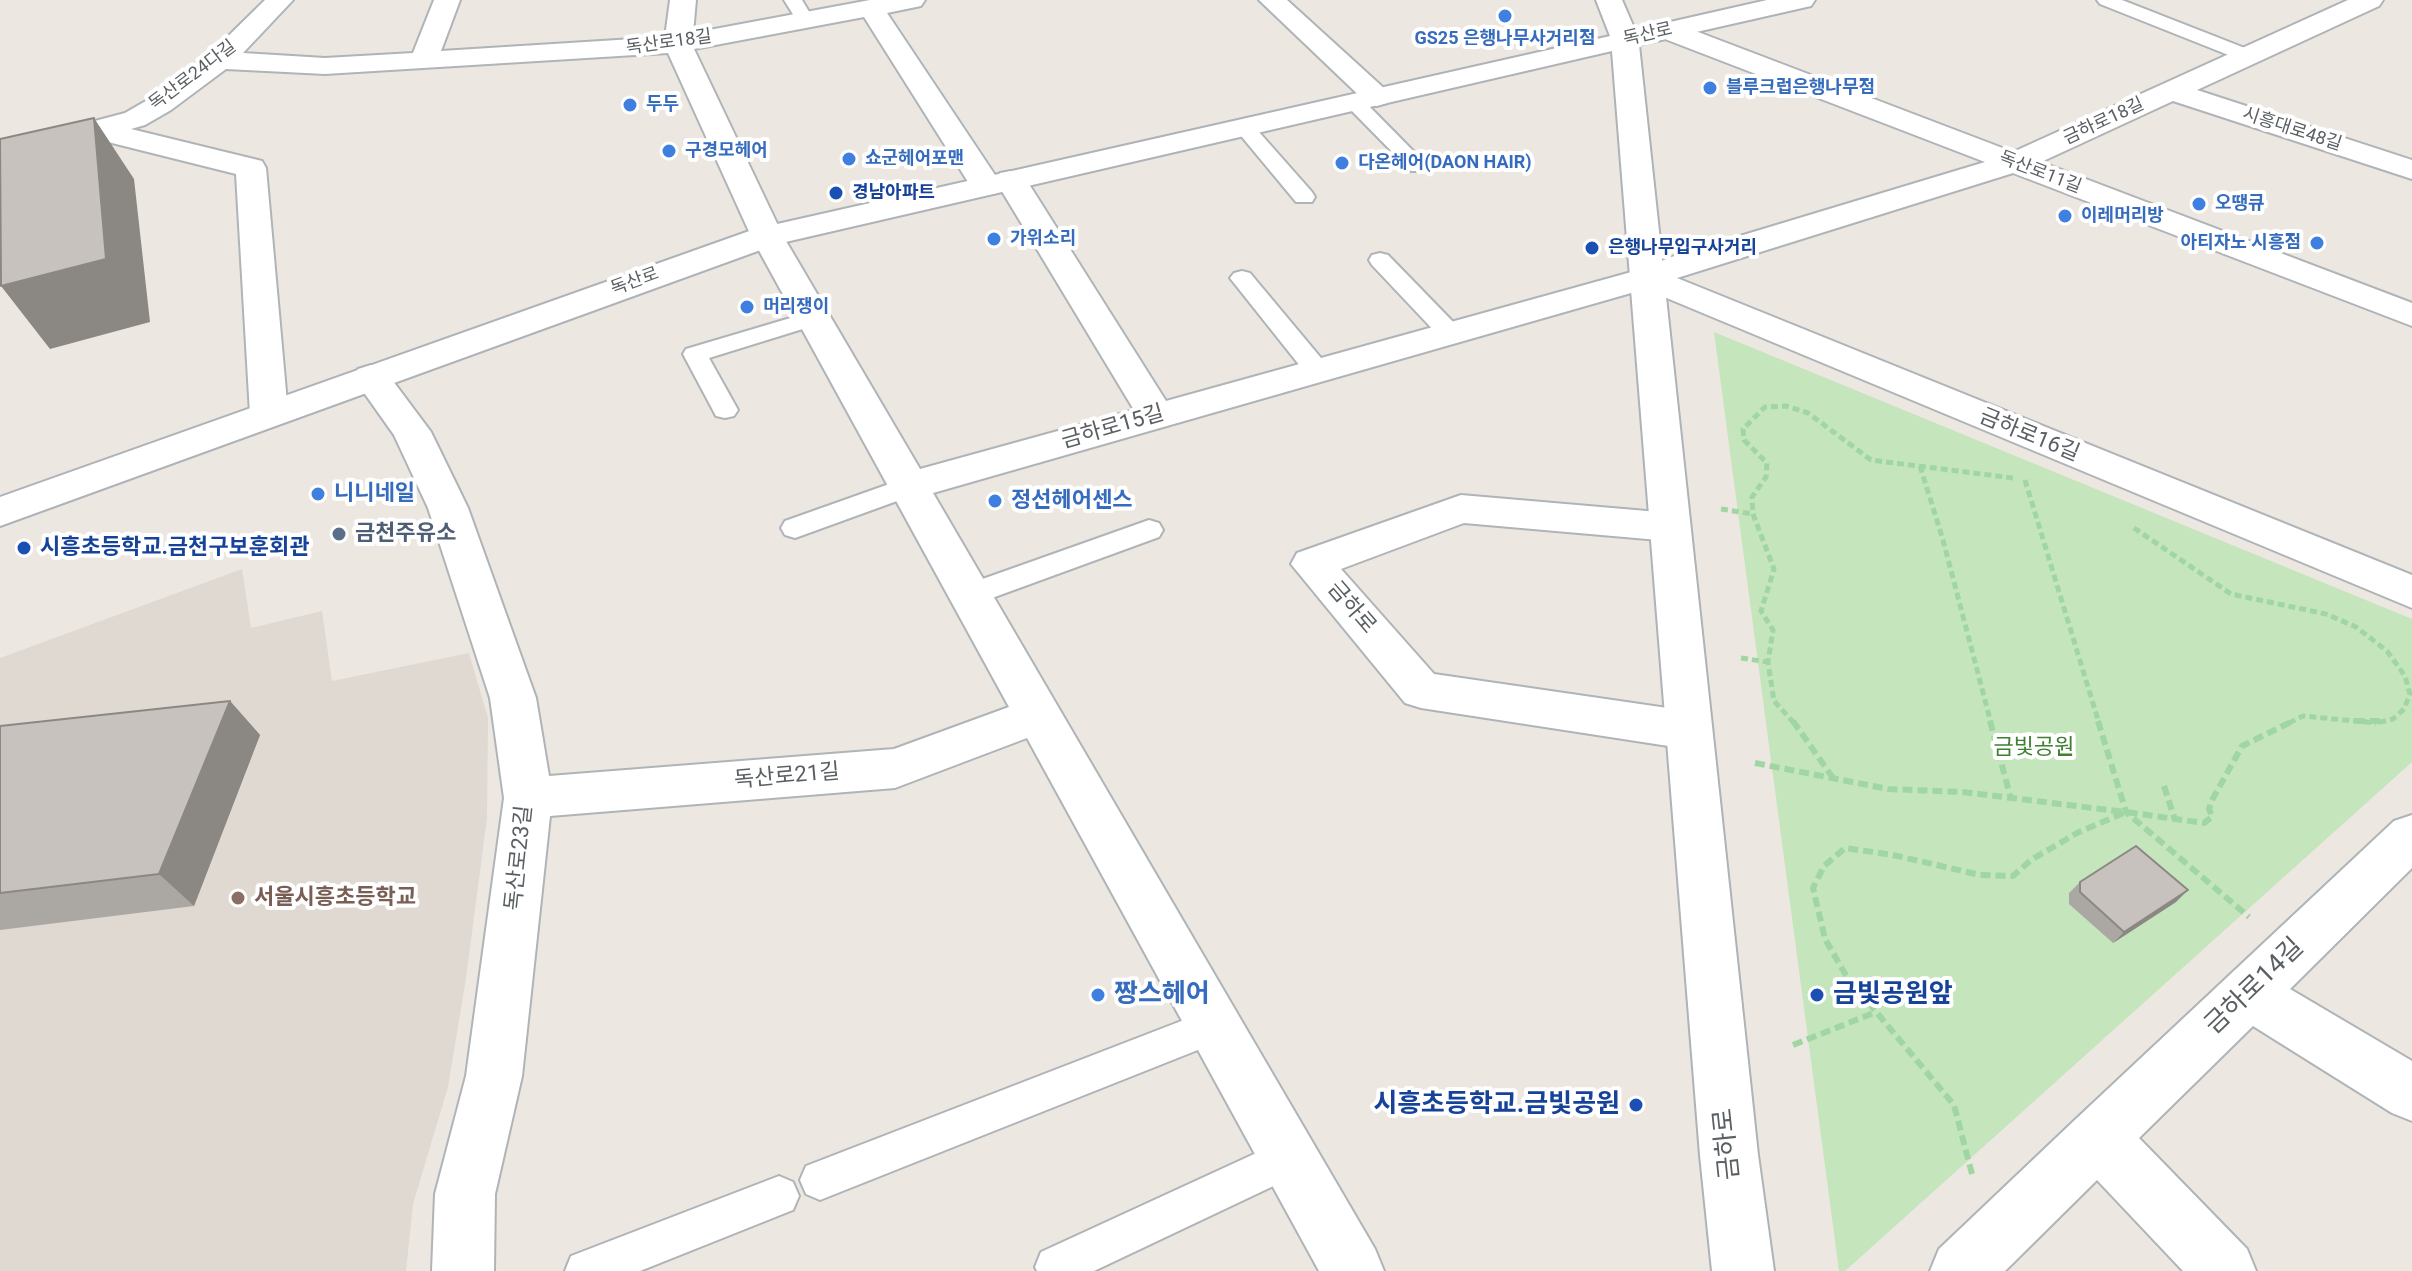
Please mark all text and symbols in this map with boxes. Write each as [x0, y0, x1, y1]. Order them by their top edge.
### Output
marker: GS25 은행나무사거리점 [1496, 7, 1514, 25]
street label: 독산로 [1621, 19, 1675, 51]
street label: 독산로18길 [625, 26, 713, 60]
place label: GS25 은행나무사거리점 [1415, 28, 1595, 50]
street label: 독산로24다길 [145, 36, 241, 116]
place label: 블루크럽은행나무점 [1726, 77, 1875, 99]
marker: 블루크럽은행나무점 [1701, 79, 1719, 97]
place label: 두두 [646, 94, 679, 116]
street label: 금하로18길 [2060, 94, 2148, 150]
marker: 두두 [621, 96, 639, 114]
street label: 시흥대로48길 [2240, 104, 2344, 156]
place label: 구경모헤어 [685, 140, 768, 162]
marker: 구경모헤어 [660, 142, 678, 160]
street label: 독산로11길 [1996, 147, 2084, 199]
place label: 쇼군헤어포맨 [865, 148, 964, 170]
marker: 쇼군헤어포맨 [840, 150, 858, 168]
place label: 다온헤어(DAON HAIR) [1358, 152, 1532, 174]
marker: 다온헤어(DAON HAIR) [1333, 154, 1351, 172]
place label: 경남아파트 [852, 182, 935, 204]
marker: 경남아파트 [827, 184, 845, 202]
place label: 오땡큐 [2215, 193, 2265, 215]
marker: 오땡큐 [2190, 195, 2208, 213]
place label: 이레머리방 [2081, 205, 2164, 227]
marker: 이레머리방 [2056, 207, 2074, 225]
place label: 가위소리 [1010, 228, 1076, 250]
marker: 가위소리 [985, 230, 1003, 248]
place label: 아티자노 시흥점 [2181, 232, 2301, 254]
marker: 아티자노 시흥점 [2308, 234, 2326, 252]
place label: 은행나무입구사거리 [1608, 237, 1757, 259]
marker: 은행나무입구사거리 [1583, 239, 1601, 257]
street label: 독산로 [608, 263, 662, 301]
place label: 머리쟁이 [763, 296, 829, 318]
marker: 머리쟁이 [738, 298, 756, 316]
street label: 금하로15길 [1059, 401, 1167, 455]
street label: 금하로16길 [1975, 404, 2083, 468]
place label: 니니네일 [334, 481, 415, 507]
marker: 니니네일 [309, 485, 327, 503]
place label: 정선헤어센스 [1011, 488, 1132, 514]
marker: 정선헤어센스 [986, 492, 1004, 510]
place label: 금천주유소 [355, 521, 456, 547]
marker: 금천주유소 [330, 525, 348, 543]
place label: 시흥초등학교.금천구보훈회관 [40, 535, 310, 561]
marker: 시흥초등학교.금천구보훈회관 [15, 539, 33, 557]
street label: 금하로 [1321, 576, 1381, 640]
park label: 금빛공원 [1994, 735, 2074, 761]
street label: 독산로21길 [733, 759, 841, 795]
street label: 독산로23길 [501, 804, 539, 912]
place label: 서울시흥초등학교 [254, 885, 416, 911]
marker: 서울시흥초등학교 [229, 889, 247, 907]
street label: 금하로14길 [2199, 932, 2311, 1042]
place label: 짱스헤어 [1114, 979, 1210, 1011]
place label: 금빛공원앞 [1833, 979, 1953, 1011]
marker: 짱스헤어 [1089, 986, 1107, 1004]
marker: 금빛공원앞 [1808, 986, 1826, 1004]
place label: 시흥초등학교.금빛공원 [1373, 1089, 1620, 1121]
marker: 시흥초등학교.금빛공원 [1627, 1096, 1645, 1114]
street label: 금하로 [1709, 1107, 1747, 1181]

